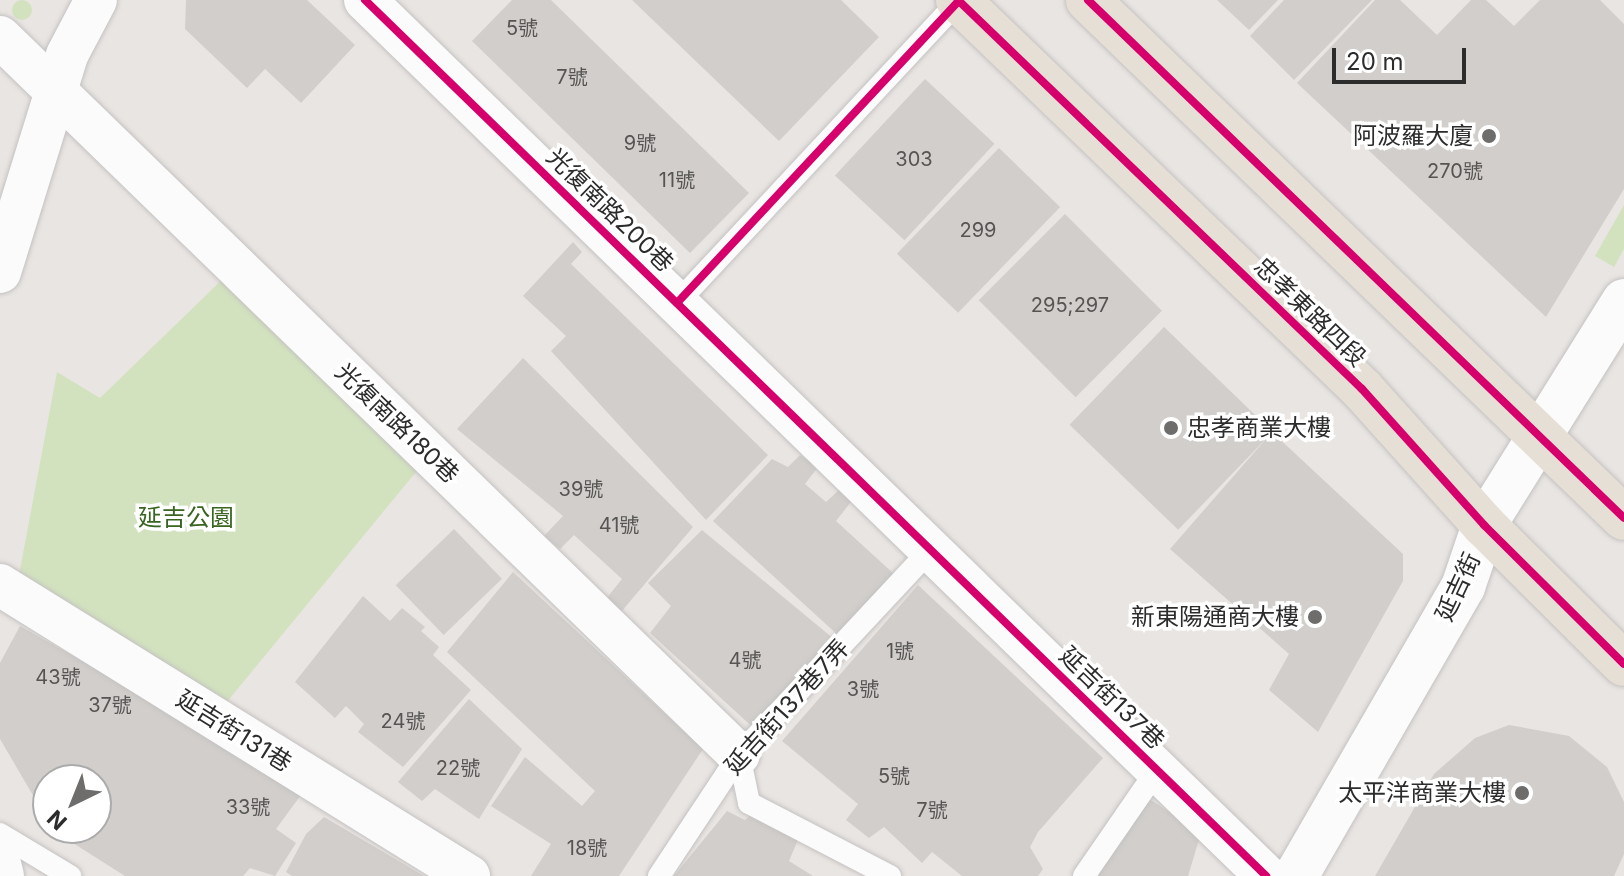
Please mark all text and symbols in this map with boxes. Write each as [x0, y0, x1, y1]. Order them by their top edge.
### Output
house number: 5號 [506, 16, 538, 40]
scale bar [1336, 32, 1470, 82]
text: 20 m [1346, 47, 1404, 76]
house number: 7號 [556, 65, 588, 89]
place label: 阿波羅大廈 [1353, 122, 1473, 150]
marker: 阿波羅大廈 [1480, 127, 1498, 145]
house number: 9號 [624, 131, 656, 155]
street label: 光復南路200巷 [541, 142, 679, 278]
house number: 303 [895, 147, 933, 171]
house number: 270號 [1427, 159, 1483, 183]
house number: 11號 [659, 168, 695, 192]
house number: 299 [959, 218, 997, 242]
street label: 忠孝東路四段 [1248, 252, 1372, 372]
house number: 295;297 [1031, 293, 1109, 317]
street label: 光復南路180巷 [330, 357, 464, 489]
place label: 忠孝商業大樓 [1187, 414, 1331, 442]
marker: 忠孝商業大樓 [1162, 419, 1180, 437]
house number: 39號 [559, 477, 603, 501]
park label: 延吉公園 [138, 504, 234, 532]
house number: 41號 [599, 513, 639, 537]
street label: 延吉街 [1430, 548, 1486, 626]
place label: 新東陽通商大樓 [1131, 603, 1299, 631]
marker: 新東陽通商大樓 [1306, 608, 1324, 626]
street label: 延吉街137巷7弄 [719, 634, 855, 780]
house number: 1號 [886, 639, 914, 663]
street label: 延吉街137巷 [1054, 641, 1170, 755]
house number: 4號 [729, 648, 761, 672]
house number: 43號 [35, 665, 81, 689]
house number: 3號 [847, 677, 879, 701]
street label: 延吉街131巷 [171, 684, 297, 778]
house number: 37號 [88, 693, 132, 717]
house number: 24號 [381, 709, 425, 733]
house number: 22號 [436, 756, 480, 780]
north arrow [32, 764, 112, 844]
house number: 5號 [878, 764, 910, 788]
place label: 太平洋商業大樓 [1338, 779, 1506, 807]
marker: 太平洋商業大樓 [1513, 784, 1531, 802]
house number: 33號 [226, 795, 270, 819]
house number: 7號 [916, 798, 948, 822]
text: N [42, 805, 72, 835]
house number: 18號 [567, 836, 607, 860]

